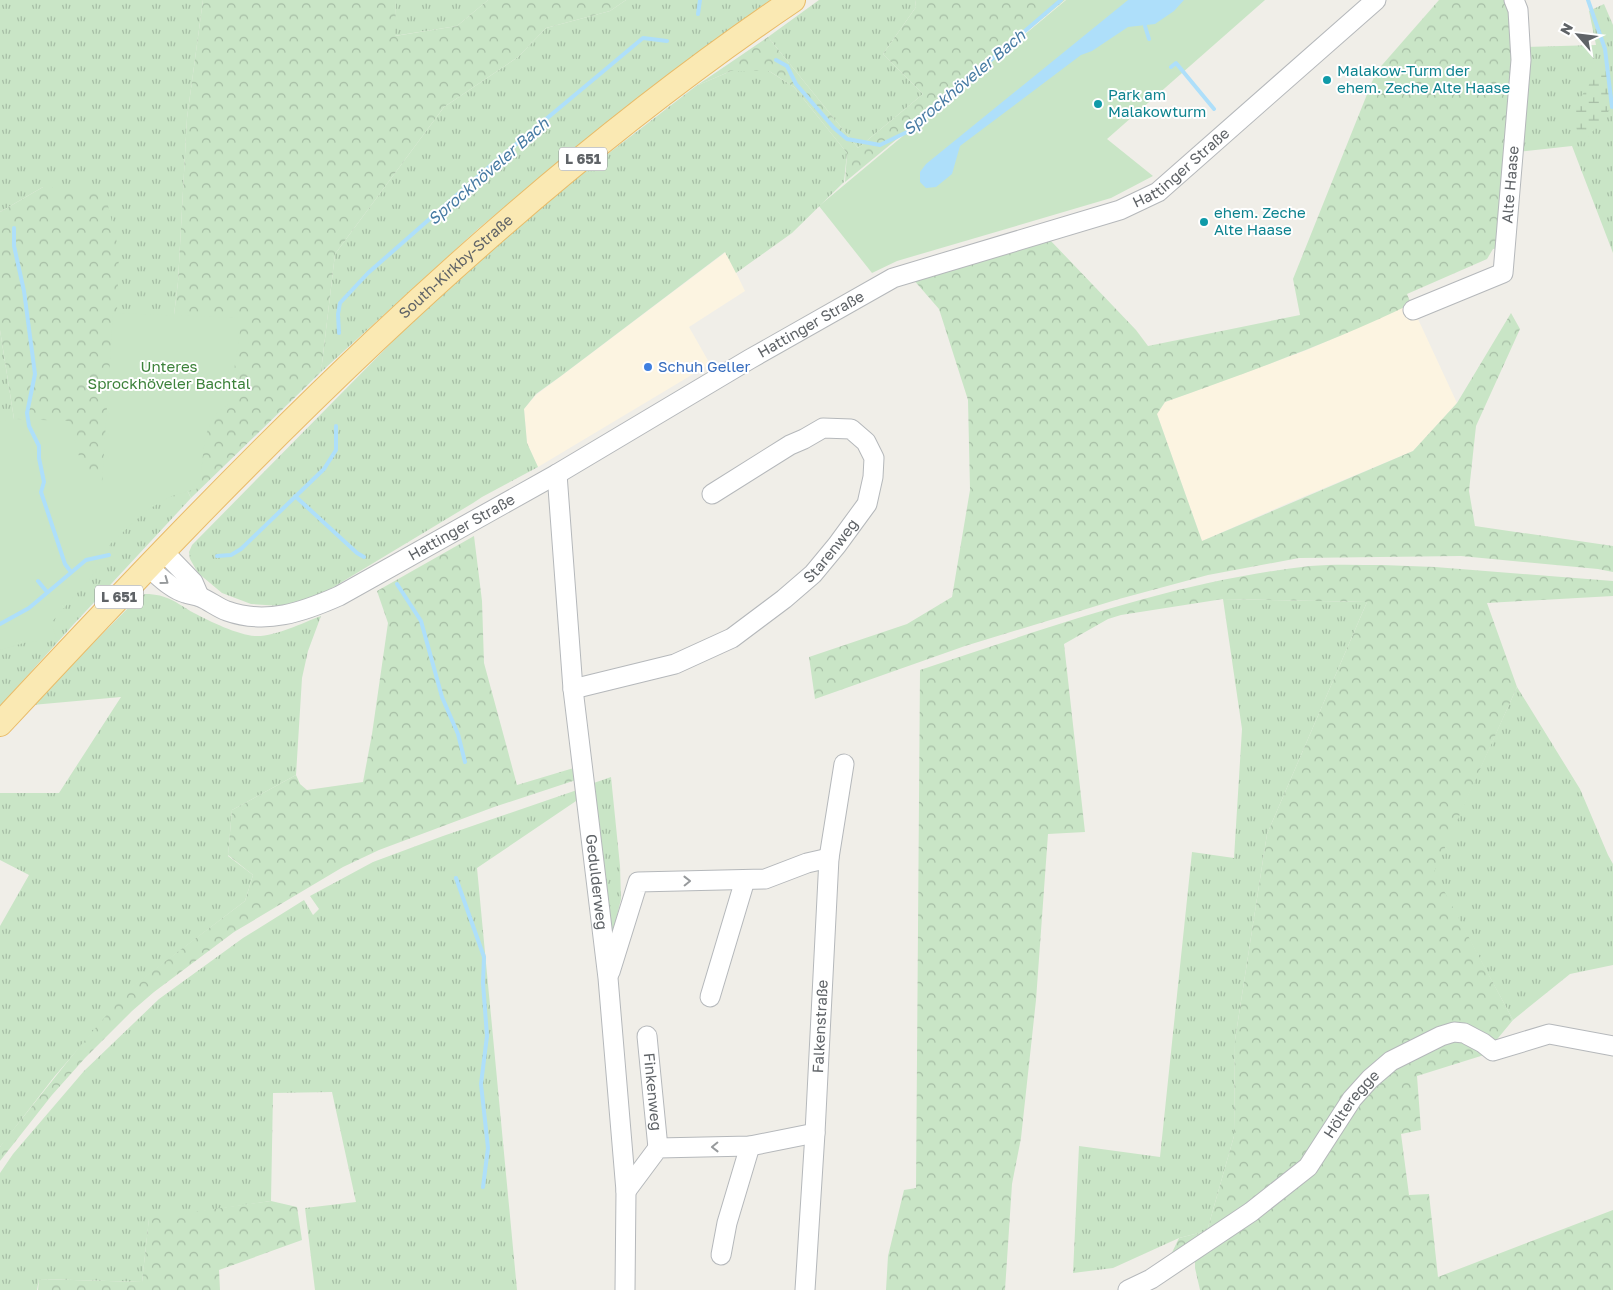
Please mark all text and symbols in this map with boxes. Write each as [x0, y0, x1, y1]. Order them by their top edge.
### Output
north arrow [1553, 10, 1603, 60]
text: N [1556, 20, 1576, 37]
water label: Sprockhöveler Bach [899, 24, 1030, 139]
place label: Malakow-Turm der ehem. Zeche Alte Haase [1337, 61, 1510, 96]
marker: Malakow-Turm der ehem. Zeche Alte Haase [1321, 74, 1333, 86]
place label: Park am Malakowturm [1108, 85, 1206, 120]
marker: Park am Malakowturm [1092, 98, 1104, 110]
water label: Sprockhöveler Bach [424, 112, 553, 229]
street label: Hattinger Straße [1129, 123, 1233, 211]
street label: Alte Haase [1497, 145, 1522, 224]
road number: L 651 [559, 148, 607, 170]
place label: ehem. Zeche Alte Haase [1214, 203, 1306, 238]
street label: South-Kirkby-Straße [395, 210, 516, 322]
marker: ehem. Zeche Alte Haase [1198, 216, 1210, 228]
street label: Hattinger Straße [754, 286, 867, 361]
park label: Unteres Sprockhöveler Bachtal [88, 357, 251, 392]
place label: Schuh Geller [658, 357, 750, 375]
marker: Schuh Geller [642, 361, 654, 373]
street label: Hattinger Straße [405, 489, 518, 564]
street label: Starenweg [799, 515, 861, 586]
one-way arrow [159, 575, 168, 583]
road number: L 651 [95, 586, 143, 608]
street label: Gedulderweg [583, 833, 612, 931]
one-way arrow [684, 876, 691, 886]
street label: Falkenstraße [808, 979, 831, 1074]
street label: Finkenweg [641, 1052, 666, 1131]
street label: Hölteregge [1319, 1065, 1382, 1141]
one-way arrow [711, 1142, 718, 1152]

